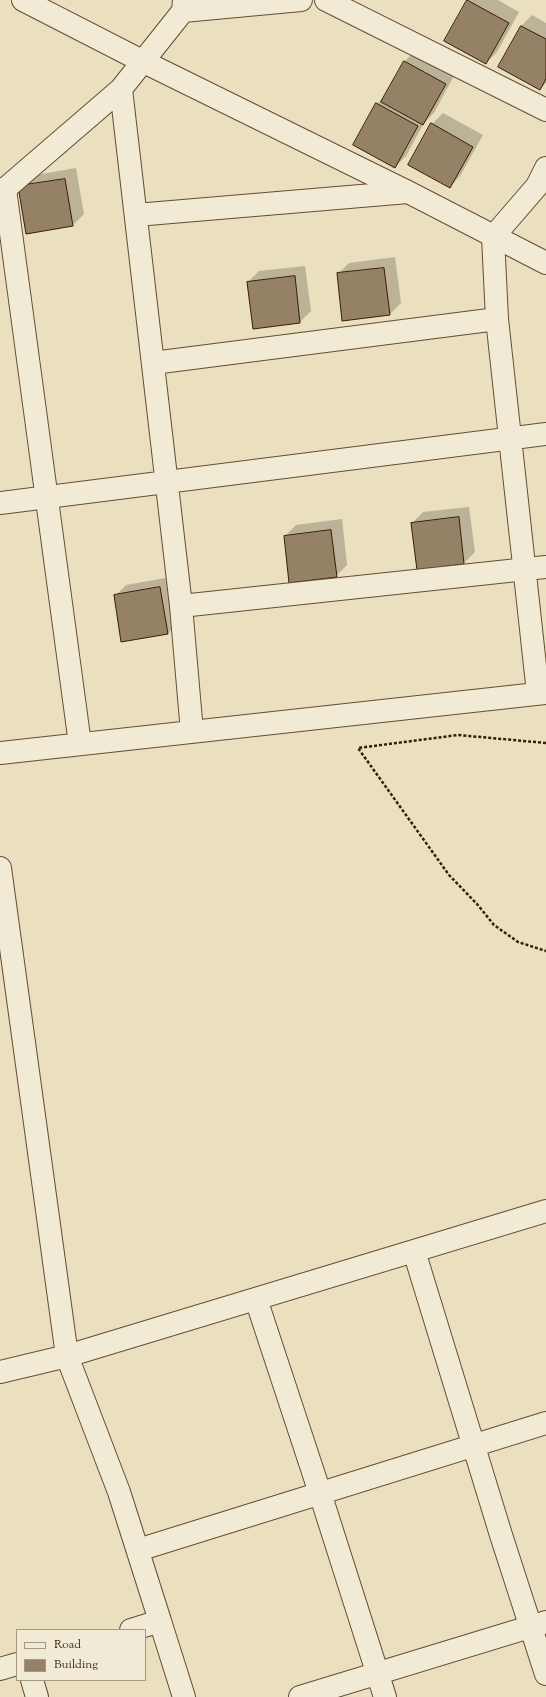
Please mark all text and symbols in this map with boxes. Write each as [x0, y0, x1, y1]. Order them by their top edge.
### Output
legend [16, 1629, 146, 1681]
text: Road [54, 1636, 81, 1654]
text: Building [54, 1656, 98, 1674]

